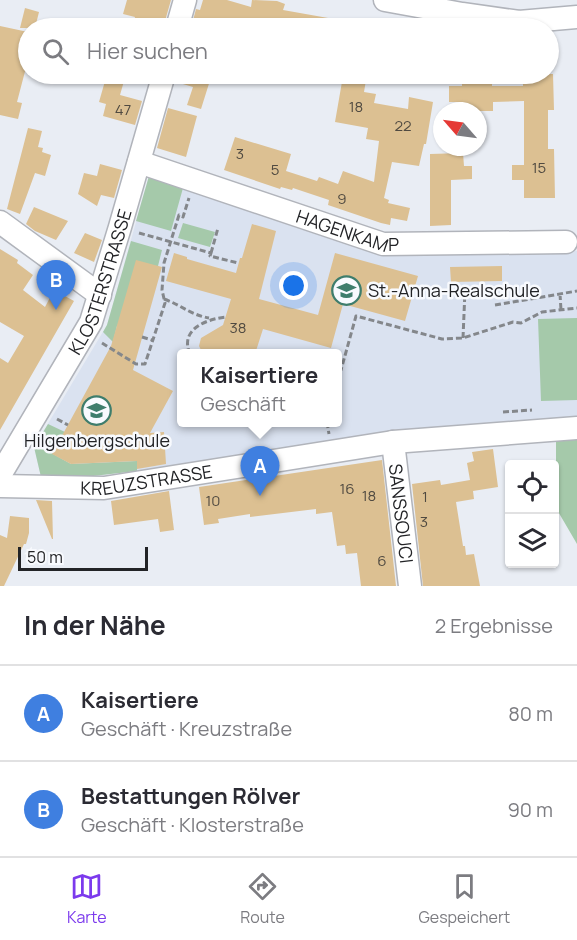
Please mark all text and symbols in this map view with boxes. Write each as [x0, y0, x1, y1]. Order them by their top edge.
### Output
search box [18, 18, 559, 84]
icon: search [39, 35, 72, 68]
text: Hier suchen [87, 36, 208, 66]
house number: 18 [349, 96, 363, 117]
house number: 47 [115, 99, 131, 120]
north arrow [433, 102, 487, 156]
house number: 22 [394, 115, 412, 136]
house number: 3 [236, 143, 244, 164]
house number: 15 [532, 157, 546, 178]
house number: 5 [271, 159, 279, 180]
house number: 9 [337, 188, 347, 209]
street label: HAGENKAMP [293, 204, 399, 257]
street label: KLOSTERSTRASSE [63, 206, 137, 359]
pin: B [36, 260, 76, 310]
your location [279, 271, 308, 300]
school or university icon: St.-Anna-Realschule [331, 274, 363, 306]
place label: St.-Anna-Realschule [368, 278, 540, 302]
house number: 38 [229, 317, 247, 338]
popup [177, 349, 342, 427]
text: Kaisertiere [201, 360, 318, 390]
text: Geschäft [201, 390, 286, 417]
school or university icon: Hilgenbergschule [81, 395, 113, 427]
place label: Hilgenbergschule [24, 428, 170, 452]
pin: A [240, 446, 280, 496]
street label: KREUZSTRASSE [80, 459, 214, 500]
map controls [505, 460, 559, 568]
button: locate [505, 460, 559, 514]
street label: SANSSOUCI [384, 462, 419, 565]
house number: 16 [339, 478, 355, 499]
house number: 18 [362, 485, 376, 506]
house number: 1 [422, 486, 428, 507]
house number: 10 [206, 490, 221, 511]
house number: 3 [420, 511, 428, 532]
button: layers [505, 514, 559, 568]
scale bar [18, 544, 148, 572]
text: 50 m [27, 546, 63, 568]
house number: 6 [377, 550, 387, 571]
text: In der Nähe [24, 607, 166, 643]
text: 2 Ergebnisse [435, 612, 553, 639]
text: Kaisertiere [81, 685, 199, 715]
text: A [37, 700, 50, 727]
text: 80 m [508, 700, 553, 727]
text: Geschäft · Kreuzstraße [81, 715, 292, 742]
text: Bestattungen Rölver [81, 781, 300, 811]
text: B [37, 796, 50, 823]
text: 90 m [507, 796, 553, 823]
text: Geschäft · Klosterstraße [81, 811, 304, 838]
tab: Karte [67, 870, 106, 928]
tab: Route [240, 870, 285, 928]
tab: Gespeichert [419, 870, 510, 928]

